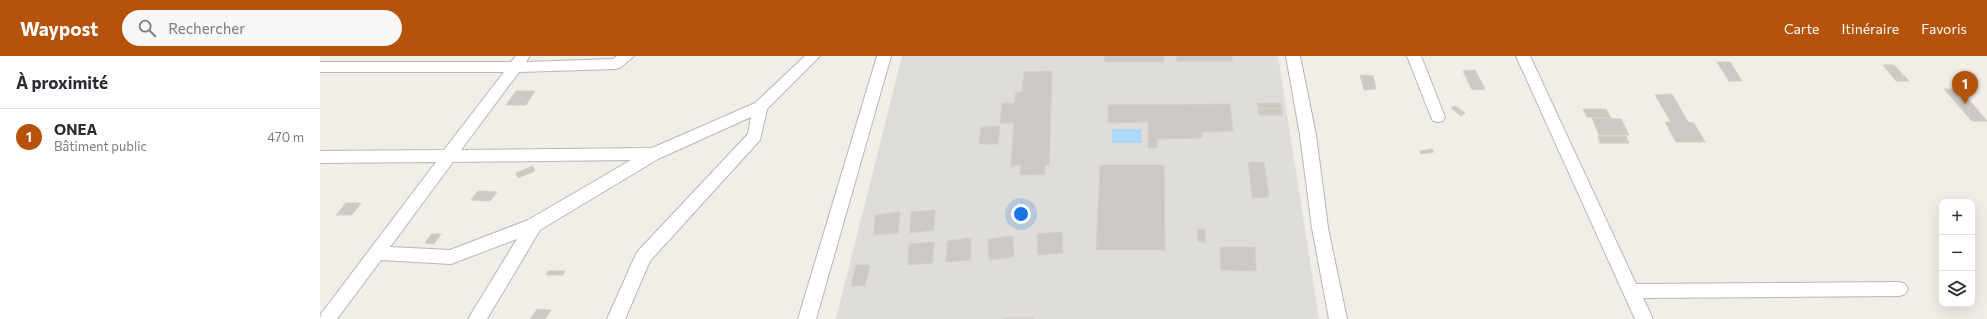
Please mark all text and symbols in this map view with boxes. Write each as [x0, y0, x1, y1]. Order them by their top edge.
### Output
search box [122, 10, 402, 46]
text: Waypost [20, 17, 98, 40]
icon: search [136, 17, 158, 39]
text: Rechercher [168, 19, 245, 37]
text: Carte [1784, 20, 1819, 37]
text: Itinéraire [1841, 20, 1899, 37]
text: Favoris [1921, 20, 1967, 37]
pin: 1 [1952, 71, 1978, 104]
text: À proximité [16, 72, 108, 93]
text: ONEA [54, 120, 97, 138]
text: 1 [26, 129, 32, 145]
text: 470 m [267, 129, 304, 145]
text: Bâtiment public [54, 138, 147, 154]
map controls [1939, 199, 1975, 307]
button: + [1939, 199, 1975, 235]
your location [1011, 204, 1031, 224]
button: − [1939, 235, 1975, 271]
button: layers [1939, 271, 1975, 307]

